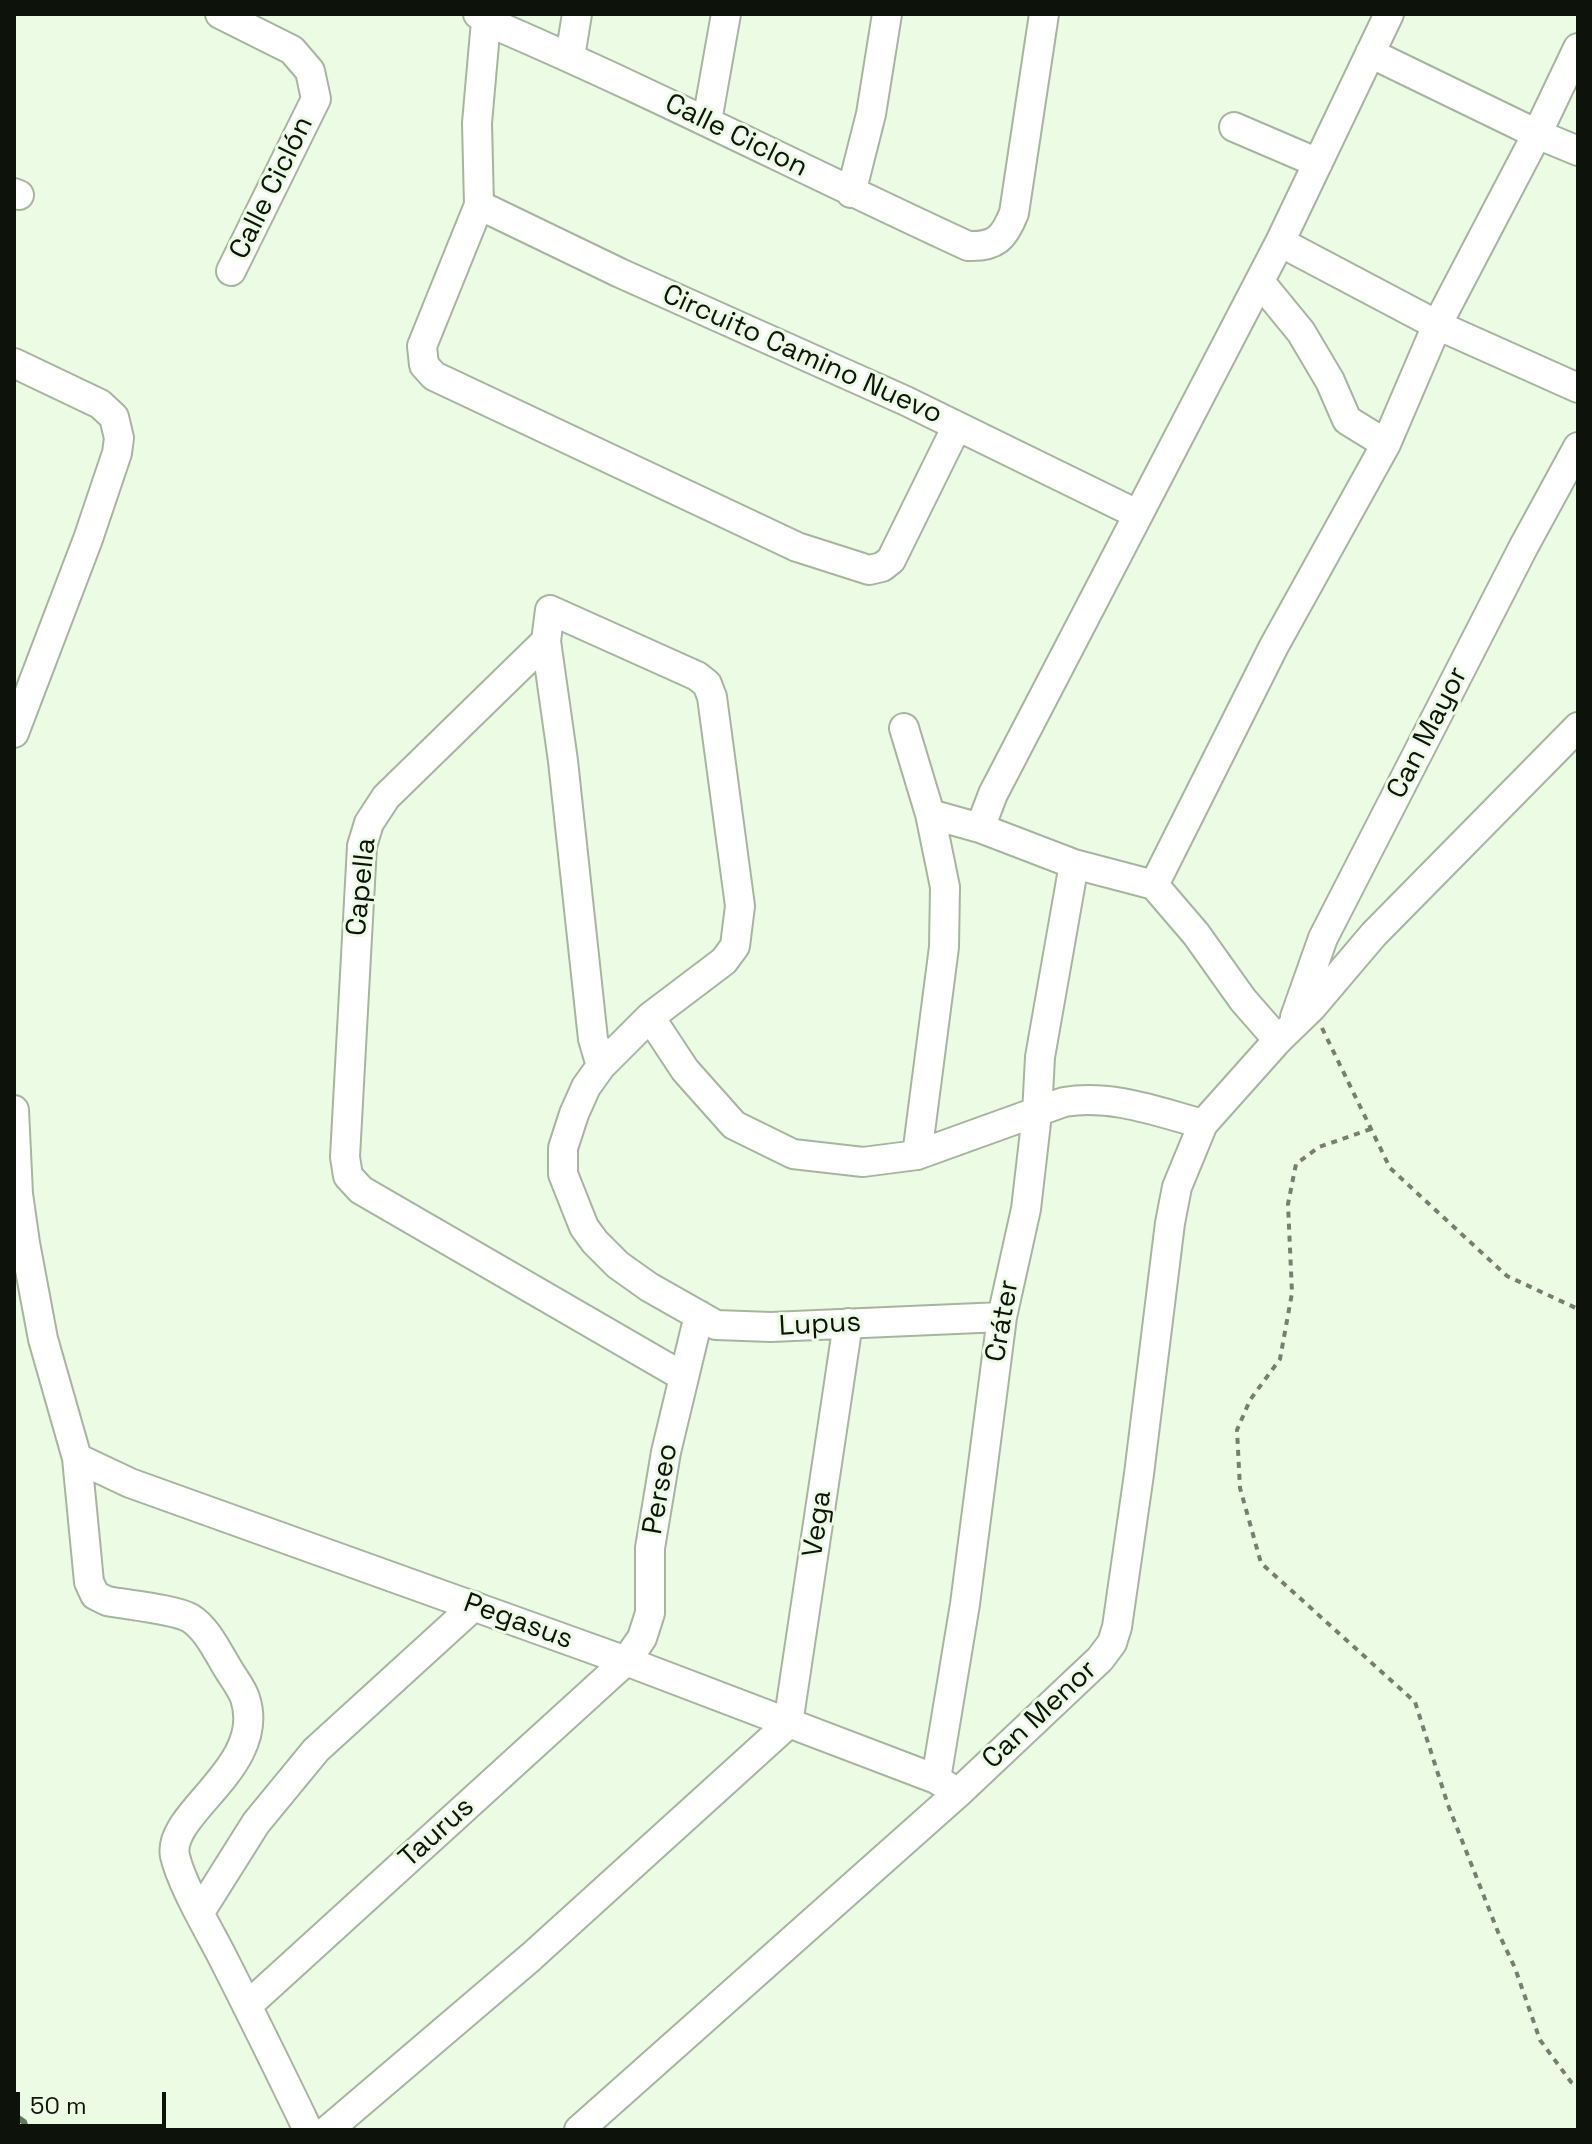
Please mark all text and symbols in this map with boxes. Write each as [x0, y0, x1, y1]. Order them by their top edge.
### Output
street label: Calle Ciclon [659, 87, 813, 185]
street label: Calle Ciclón [223, 111, 321, 265]
street label: Circuito Camino Nuevo [657, 278, 947, 432]
street label: Can Mayor [1380, 661, 1476, 805]
street label: Capella [340, 836, 384, 938]
street label: Cráter [979, 1277, 1027, 1365]
street label: Lupus [778, 1306, 862, 1344]
street label: Perseo [636, 1441, 686, 1537]
street label: Vega [797, 1489, 839, 1559]
street label: Pegasus [459, 1587, 577, 1657]
street label: Can Menor [976, 1654, 1104, 1776]
street label: Taurus [393, 1791, 481, 1875]
scale bar [20, 2076, 170, 2126]
text: 50 m [30, 2090, 87, 2121]

